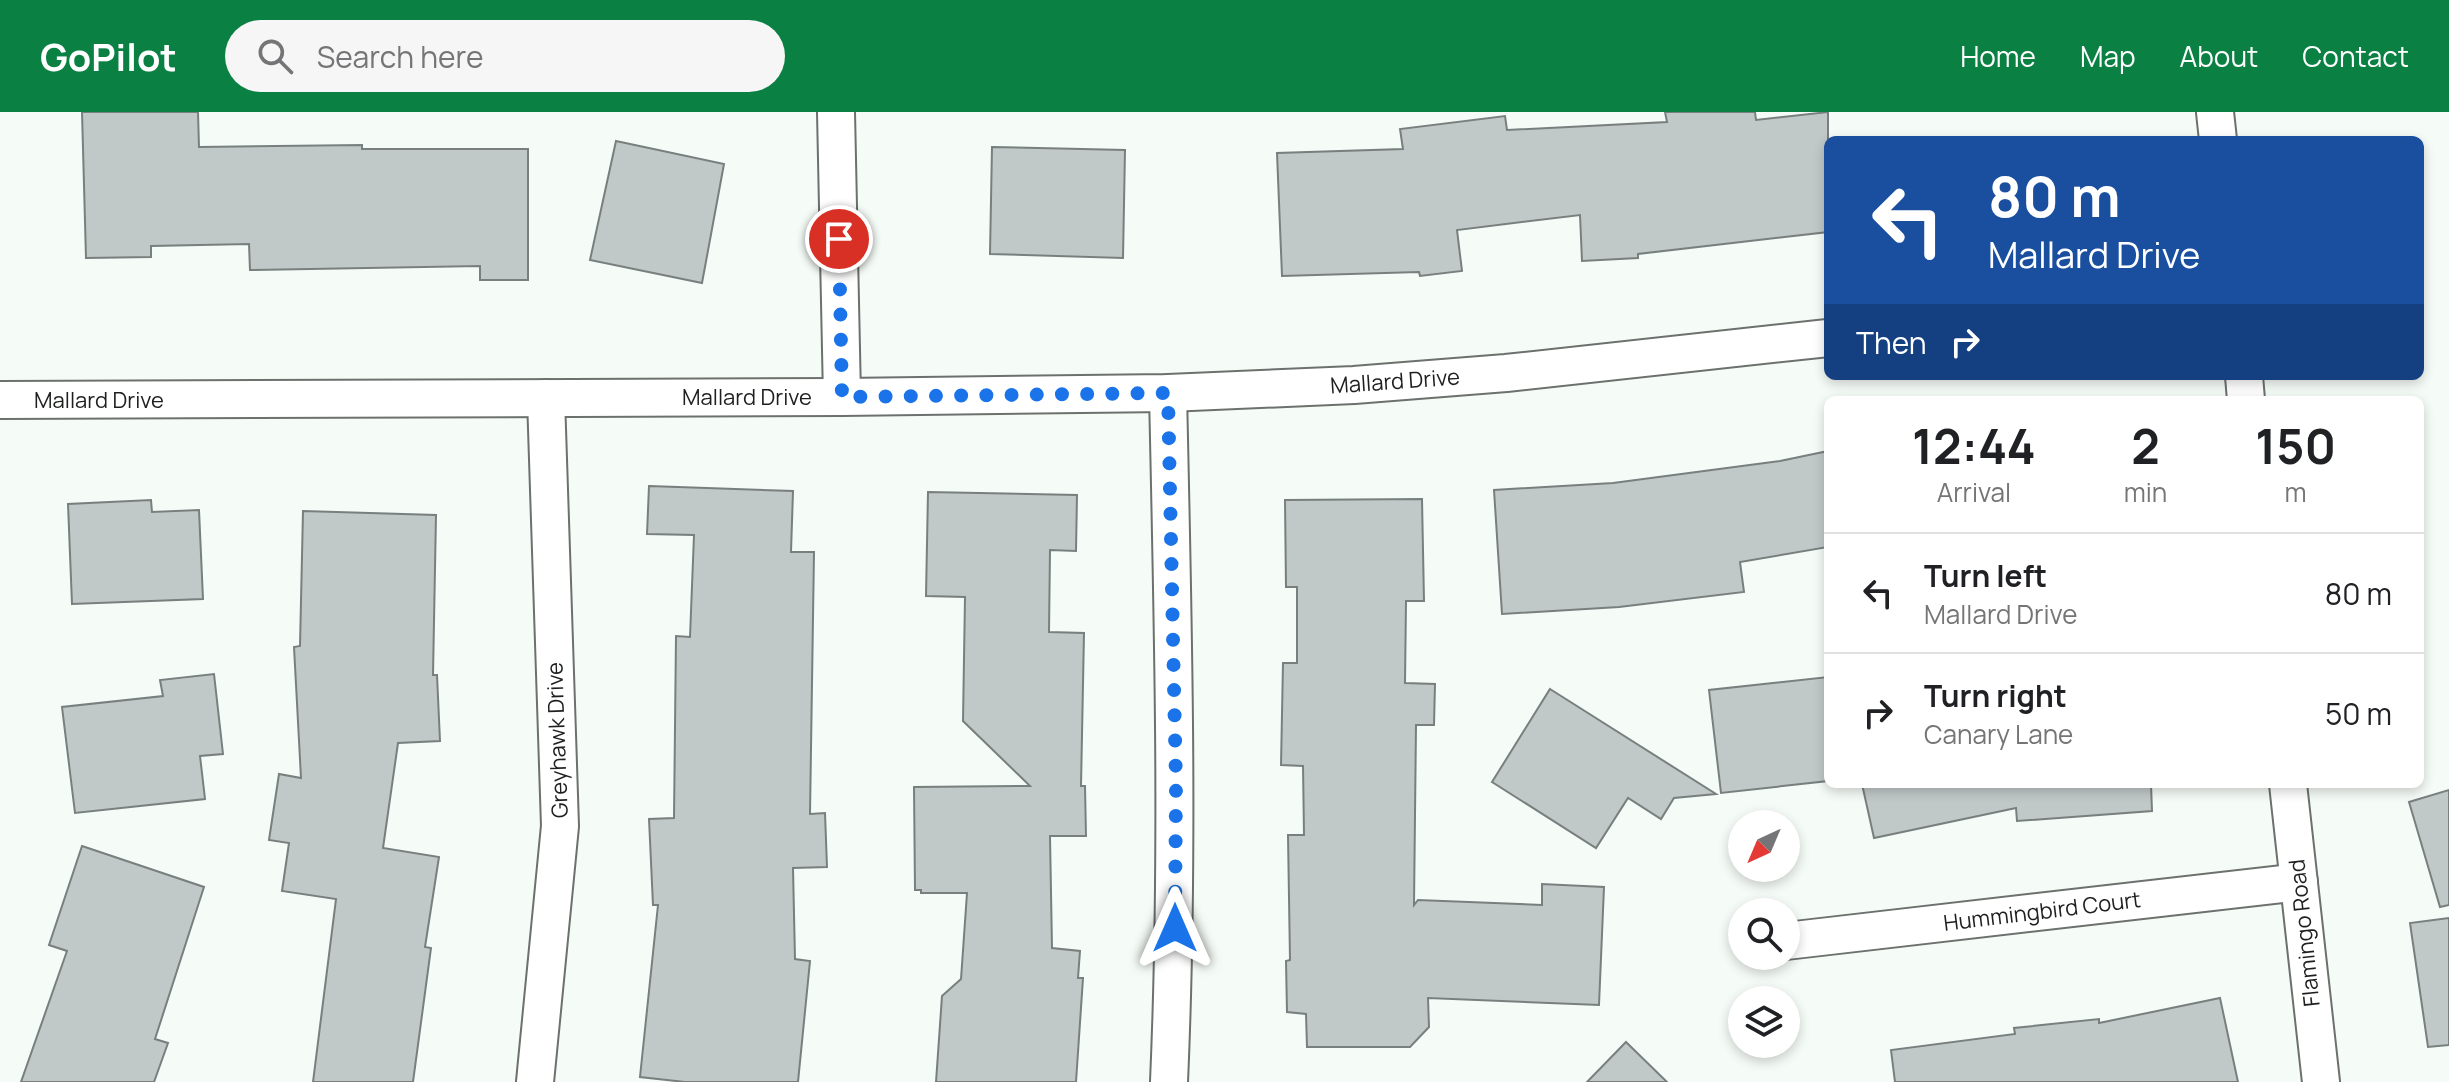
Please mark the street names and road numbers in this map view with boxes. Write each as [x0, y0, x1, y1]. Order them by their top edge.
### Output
street label: Mallard Drive [1329, 362, 1461, 400]
street label: Mallard Drive [682, 382, 812, 412]
street label: Mallard Drive [34, 385, 164, 415]
street label: Greyhawk Drive [539, 661, 575, 818]
street label: Flamingo Road [2281, 858, 2327, 1008]
street label: Hummingbird Court [1942, 884, 2143, 938]

